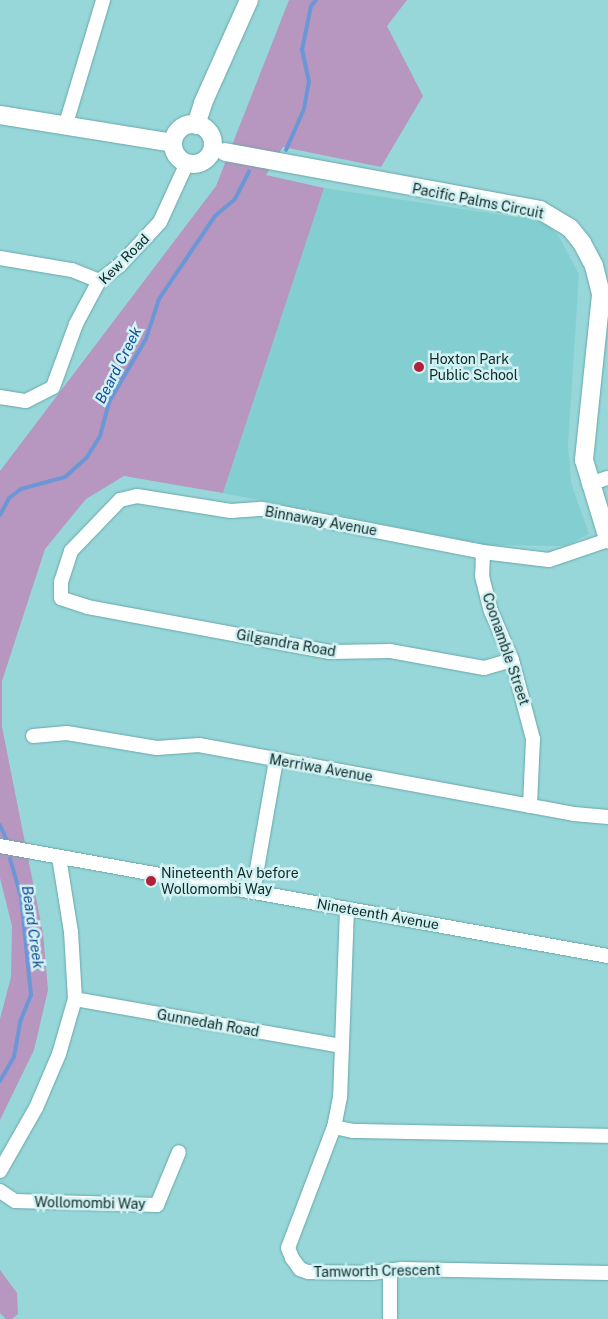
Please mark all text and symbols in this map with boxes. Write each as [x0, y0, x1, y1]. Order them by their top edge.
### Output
street label: Pacific Palms Circuit [411, 180, 545, 222]
street label: Kew Road [95, 230, 153, 288]
water label: Beard Creek [91, 324, 145, 406]
place label: Hoxton Park Public School [429, 351, 518, 384]
marker: Hoxton Park Public School [413, 361, 425, 373]
street label: Binnaway Avenue [263, 503, 379, 539]
street label: Coonamble Street [479, 591, 533, 707]
street label: Gilgandra Road [235, 626, 337, 660]
street label: Merriwa Avenue [268, 751, 374, 785]
place label: Nineteenth Av before Wollomombi Way [161, 865, 299, 898]
marker: Nineteenth Av before Wollomombi Way [145, 875, 157, 887]
water label: Beard Creek [18, 884, 48, 970]
street label: Nineteenth Avenue [316, 895, 440, 933]
street label: Gunnedah Road [156, 1006, 260, 1040]
street label: Wollomombi Way [34, 1194, 146, 1212]
street label: Tamworth Crescent [314, 1261, 440, 1281]

